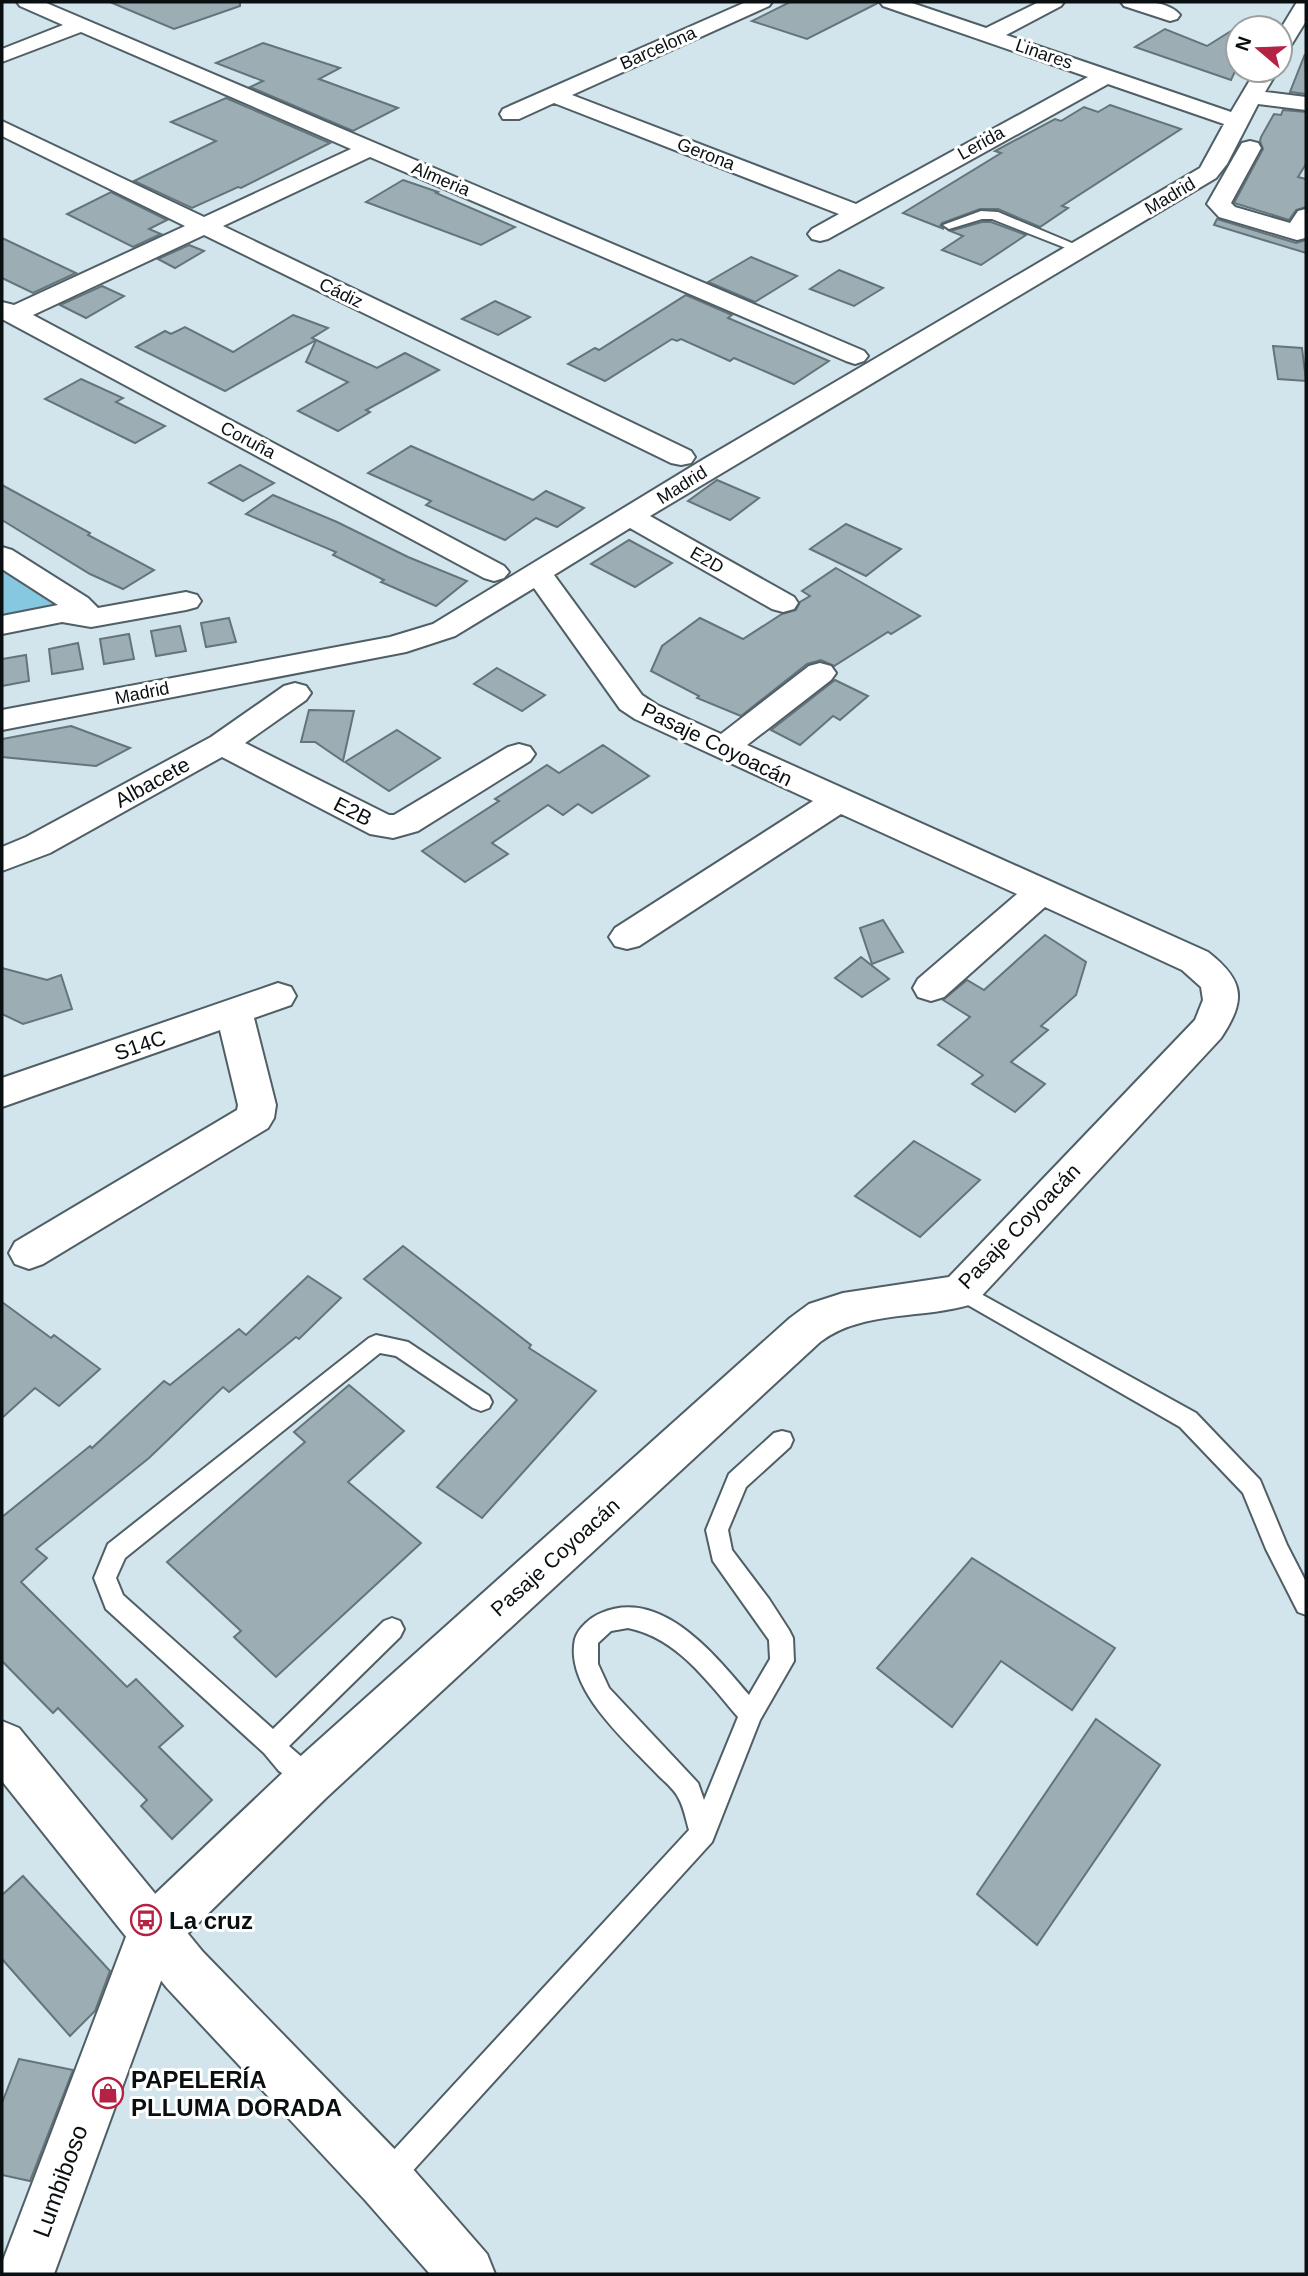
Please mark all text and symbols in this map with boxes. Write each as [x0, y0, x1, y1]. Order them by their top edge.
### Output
north arrow [1224, 14, 1294, 84]
street label: Barcelona [617, 22, 700, 74]
text: N [1231, 34, 1256, 54]
street label: Linares [1013, 35, 1075, 73]
street label: Lerida [954, 122, 1009, 164]
street label: Gerona [674, 134, 739, 174]
street label: Almeria [409, 158, 474, 201]
street label: Madrid [1141, 173, 1199, 219]
street label: Cádiz [316, 274, 366, 312]
street label: Coruña [217, 417, 280, 463]
street label: Madrid [653, 462, 711, 508]
street label: E2D [687, 543, 727, 577]
street label: Madrid [113, 678, 171, 708]
street label: Pasaje Coyoacán [638, 698, 796, 790]
street label: Albacete [111, 752, 193, 812]
street label: E2B [330, 792, 376, 830]
street label: S14C [111, 1026, 169, 1064]
street label: Pasaje Coyoacán [954, 1159, 1084, 1293]
street label: Pasaje Coyoacán [486, 1493, 624, 1621]
bus stop icon: La cruz [129, 1903, 163, 1937]
place label: La cruz [169, 1907, 253, 1934]
place label: PAPELERÍA PLLUMA DORADA [131, 2066, 342, 2121]
shop icon: PAPELERÍA PLLUMA DORADA [91, 2076, 125, 2110]
street label: Lumbiboso [27, 2121, 93, 2241]

